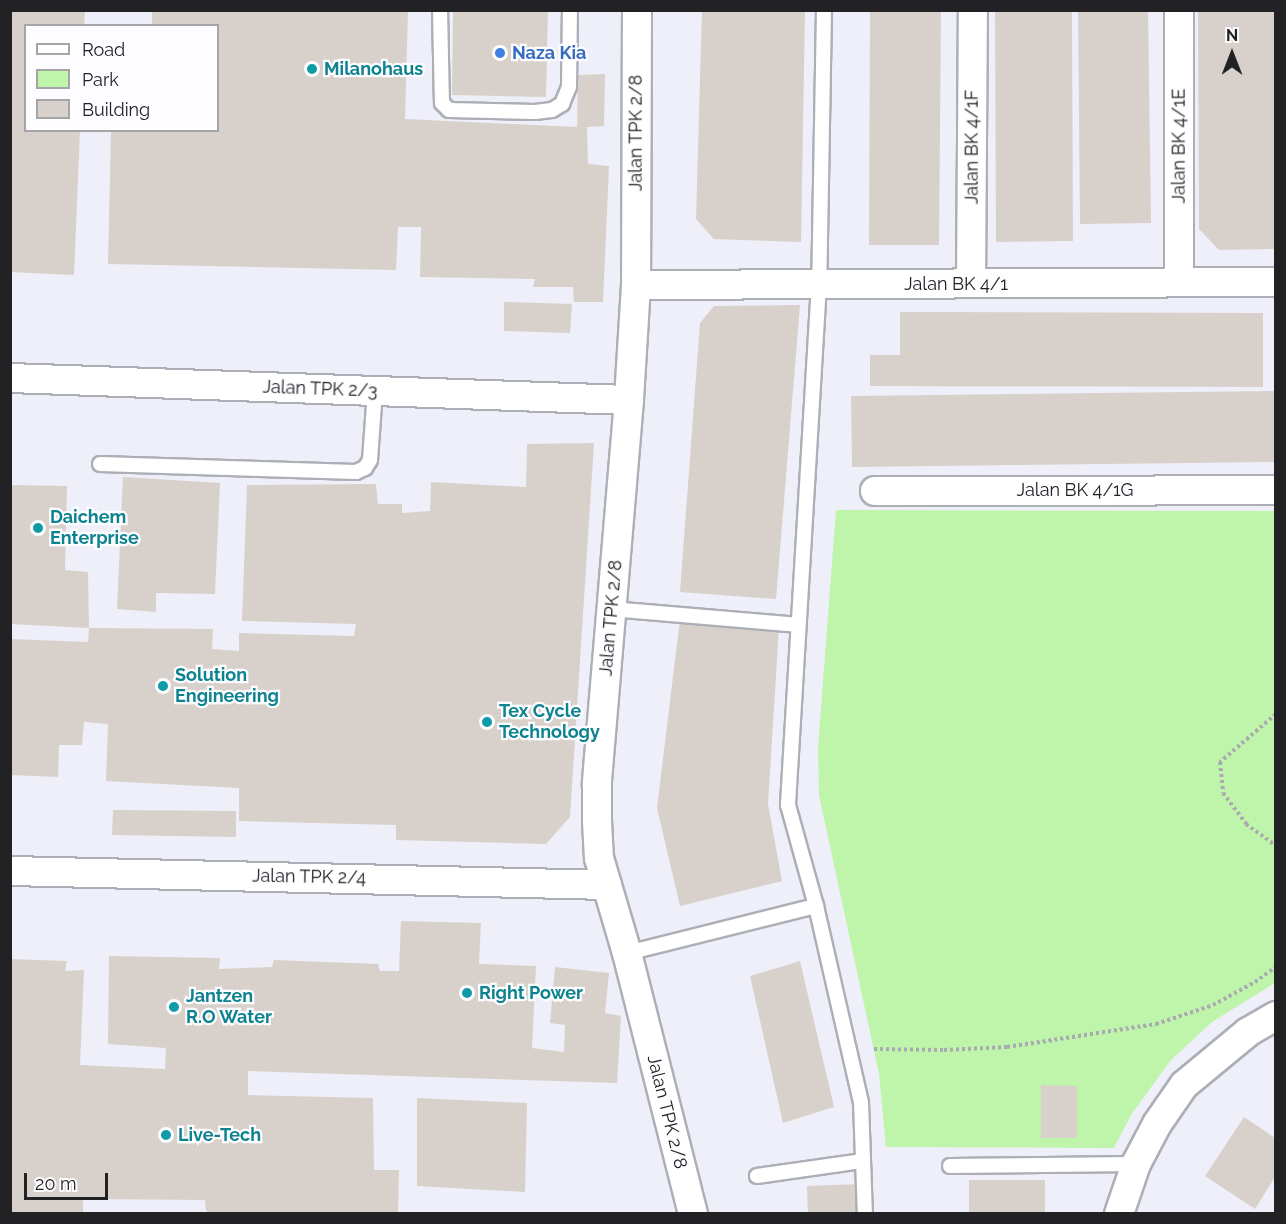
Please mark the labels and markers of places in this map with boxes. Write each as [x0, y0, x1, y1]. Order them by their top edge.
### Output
place label: Naza Kia [512, 42, 586, 64]
marker: Naza Kia [493, 46, 507, 60]
place label: Milanohaus [324, 58, 423, 80]
marker: Milanohaus [305, 62, 319, 76]
place label: Daichem Enterprise [50, 507, 139, 550]
marker: Daichem Enterprise [31, 521, 45, 535]
place label: Solution Engineering [175, 665, 279, 708]
marker: Solution Engineering [156, 679, 170, 693]
place label: Tex Cycle Technology [499, 701, 600, 744]
marker: Tex Cycle Technology [480, 715, 494, 729]
place label: Right Power [479, 982, 583, 1004]
place label: Jantzen R.O Water [186, 986, 273, 1028]
marker: Right Power [460, 986, 474, 1000]
marker: Jantzen R.O Water [167, 1000, 181, 1014]
place label: Live-Tech [178, 1124, 261, 1146]
marker: Live-Tech [159, 1128, 173, 1142]

